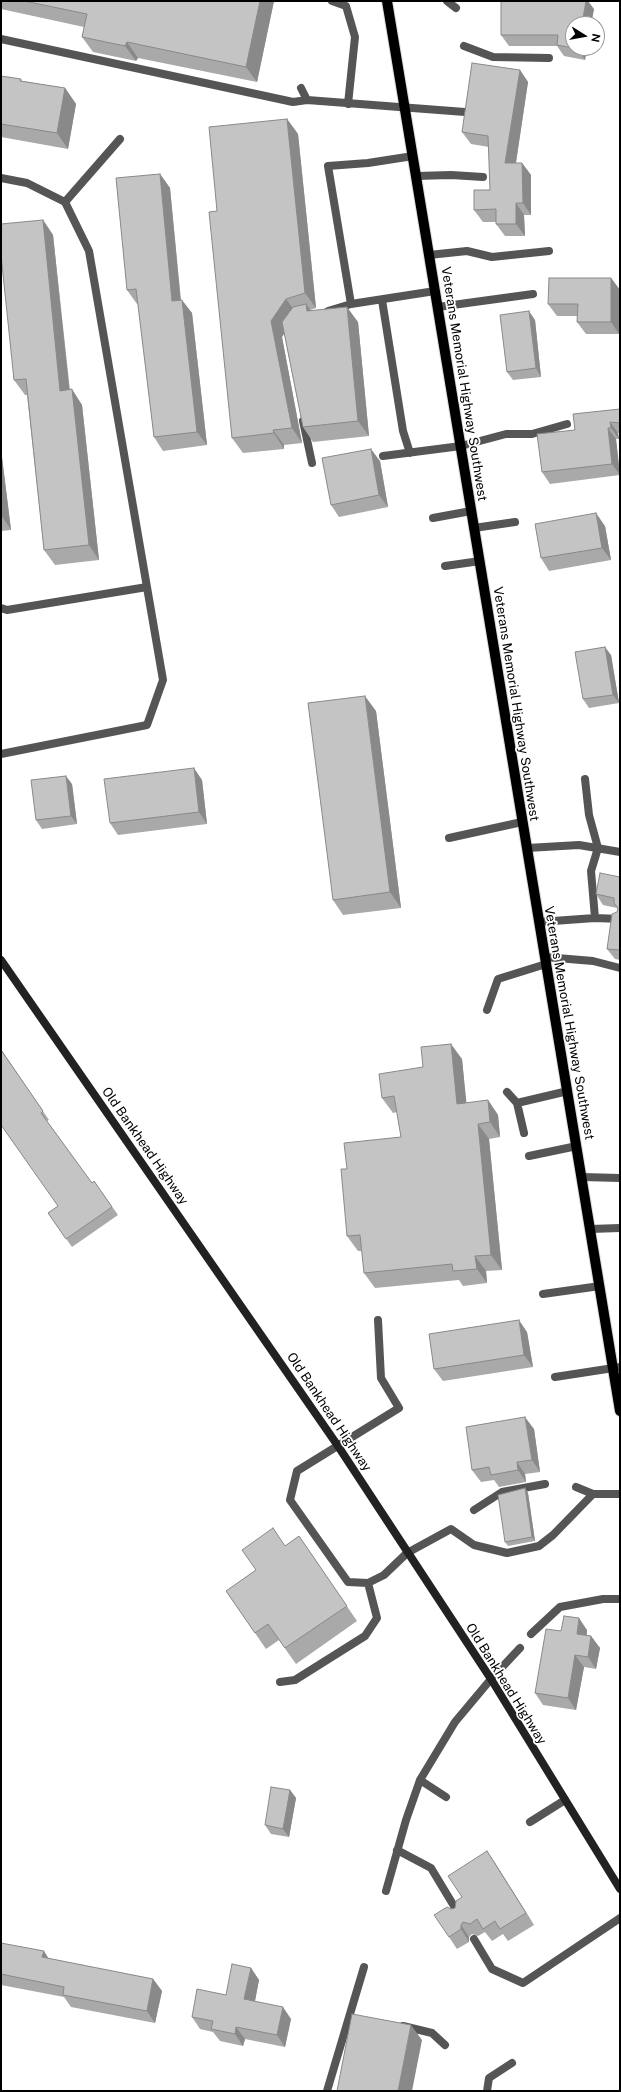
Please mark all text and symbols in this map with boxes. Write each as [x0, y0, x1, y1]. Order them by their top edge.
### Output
north arrow [565, 16, 605, 56]
text: N [589, 33, 603, 43]
street label: Veterans Memorial Highway Southwest [438, 266, 490, 502]
street label: Veterans Memorial Highway Southwest [490, 586, 542, 822]
street label: Veterans Memorial Highway Southwest [541, 905, 597, 1141]
street label: Old Bankhead Highway [98, 1084, 192, 1208]
street label: Old Bankhead Highway [283, 1350, 375, 1474]
street label: Old Bankhead Highway [462, 1621, 550, 1747]

